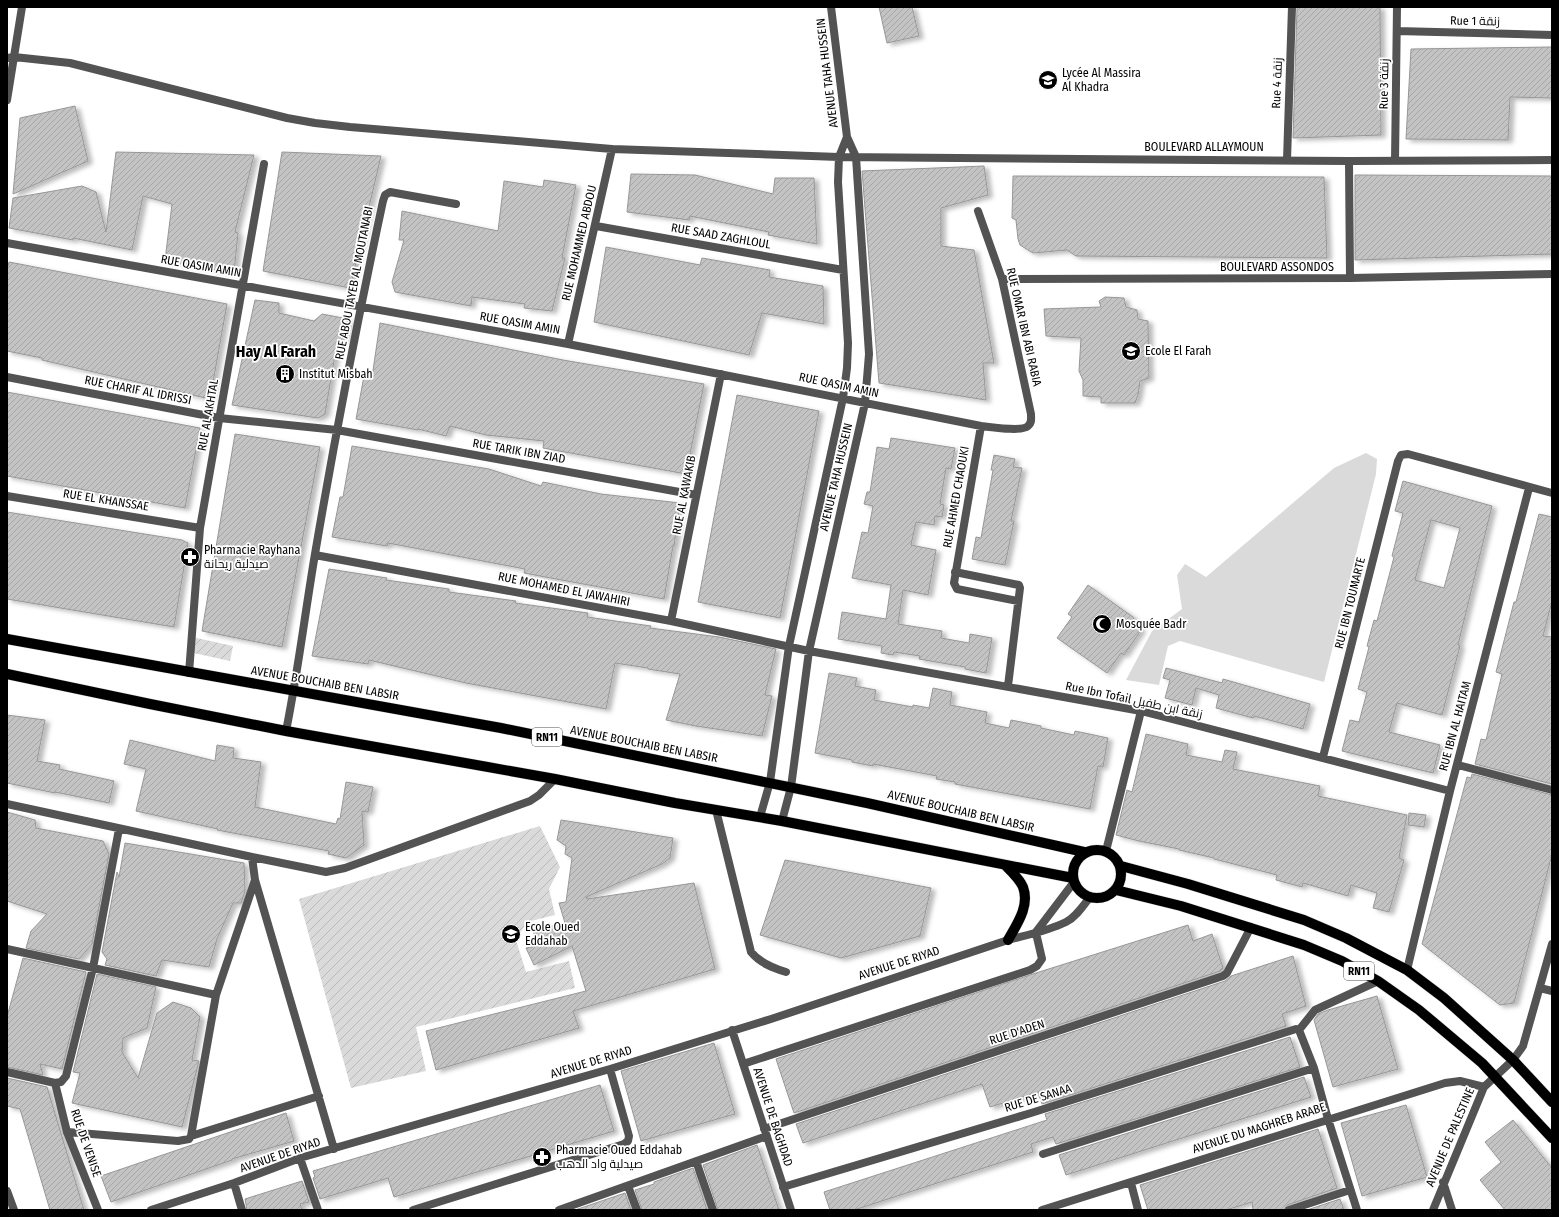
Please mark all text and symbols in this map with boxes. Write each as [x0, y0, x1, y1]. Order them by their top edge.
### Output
street label: Rue 1 زنقة [1450, 14, 1500, 28]
street label: AVENUE TAHA HUSSEIN [813, 17, 841, 129]
street label: Rue 4 زنقة [1269, 57, 1285, 109]
street label: Rue 3 زنقة [1377, 58, 1391, 110]
place label: Lycée Al Massira Al Khadra [1062, 66, 1141, 94]
school or university icon: Lycée Al Massira Al Khadra [1037, 69, 1059, 91]
street label: BOULEVARD ALLAYMOUN [1144, 140, 1264, 154]
street label: RUE MOHAMMED ABDOU [559, 184, 599, 302]
street label: RUE ABOU TAYEB AL MOUTANABI [332, 205, 376, 361]
street label: RUE SAAD ZAGHLOUL [670, 220, 773, 252]
street label: RUE QASIM AMIN [160, 252, 242, 280]
street label: BOULEVARD ASSONDOS [1220, 260, 1334, 274]
street label: RUE OMAR IBN ABI RABIA [1004, 266, 1045, 388]
street label: RUE QASIM AMIN [479, 309, 561, 337]
school or university icon: Ecole El Farah [1120, 340, 1142, 362]
district label: Hay Al Farah [236, 342, 316, 361]
place label: Ecole El Farah [1145, 344, 1211, 358]
building icon: Institut Misbah [274, 363, 296, 385]
place label: Institut Misbah [299, 367, 373, 381]
street label: RUE QASIM AMIN [798, 370, 880, 400]
street label: RUE CHARIF AL IDRISSI [83, 373, 193, 407]
street label: RUE AL AKHTAL [195, 377, 221, 452]
street label: AVENUE TAHA HUSSEIN [817, 422, 855, 532]
street label: RUE TARIK IBN ZIAD [471, 436, 567, 466]
street label: RUE AHMED CHAOUKI [940, 445, 972, 549]
street label: RUE AL KAWAKIB [669, 454, 699, 536]
street label: RUE EL KHANSSAE [62, 486, 150, 514]
place label: Pharmacie Rayhana صيدلية ريحانة [204, 543, 300, 571]
pharmacy icon: Pharmacie Rayhana صيدلية ريحانة [179, 546, 201, 568]
street label: RUE IBN TOUMARTE [1332, 555, 1368, 650]
street label: RUE MOHAMED EL JAWAHIRI [497, 569, 631, 609]
mosque icon: Mosquée Badr [1091, 613, 1113, 635]
place label: Mosquée Badr [1116, 617, 1187, 631]
street label: AVENUE BOUCHAIB BEN LABSIR [250, 663, 400, 703]
street label: Rue Ibn Tofail زنقة ابن طفيل [1064, 679, 1204, 721]
street label: RUE IBN AL HAITAM [1436, 679, 1474, 773]
street label: AVENUE BOUCHAIB BEN LABSIR [569, 723, 719, 765]
road number: RN11 [532, 728, 562, 746]
street label: AVENUE BOUCHAIB BEN LABSIR [886, 787, 1036, 835]
place label: Ecole Oued Eddahab [525, 920, 580, 948]
school or university icon: Ecole Oued Eddahab [500, 923, 522, 945]
street label: AVENUE DE RIYAD [857, 943, 941, 983]
road number: RN11 [1344, 962, 1374, 980]
street label: RUE D'ADEN [988, 1017, 1046, 1047]
street label: AVENUE DE RIYAD [549, 1043, 633, 1081]
street label: AVENUE DE BAGHDAD [750, 1066, 796, 1168]
street label: RUE DE SANAA [1003, 1081, 1074, 1115]
street label: AVENUE DE PALESTINE [1423, 1085, 1477, 1189]
street label: AVENUE DU MAGHREB ARABE [1191, 1100, 1328, 1156]
street label: RUE DE VENISE [68, 1107, 104, 1179]
street label: AVENUE DE RIYAD [238, 1135, 322, 1175]
place label: Pharmacie Oued Eddahab صيدلية واد الدهب [556, 1143, 682, 1171]
pharmacy icon: Pharmacie Oued Eddahab صيدلية واد الدهب [531, 1146, 553, 1168]

